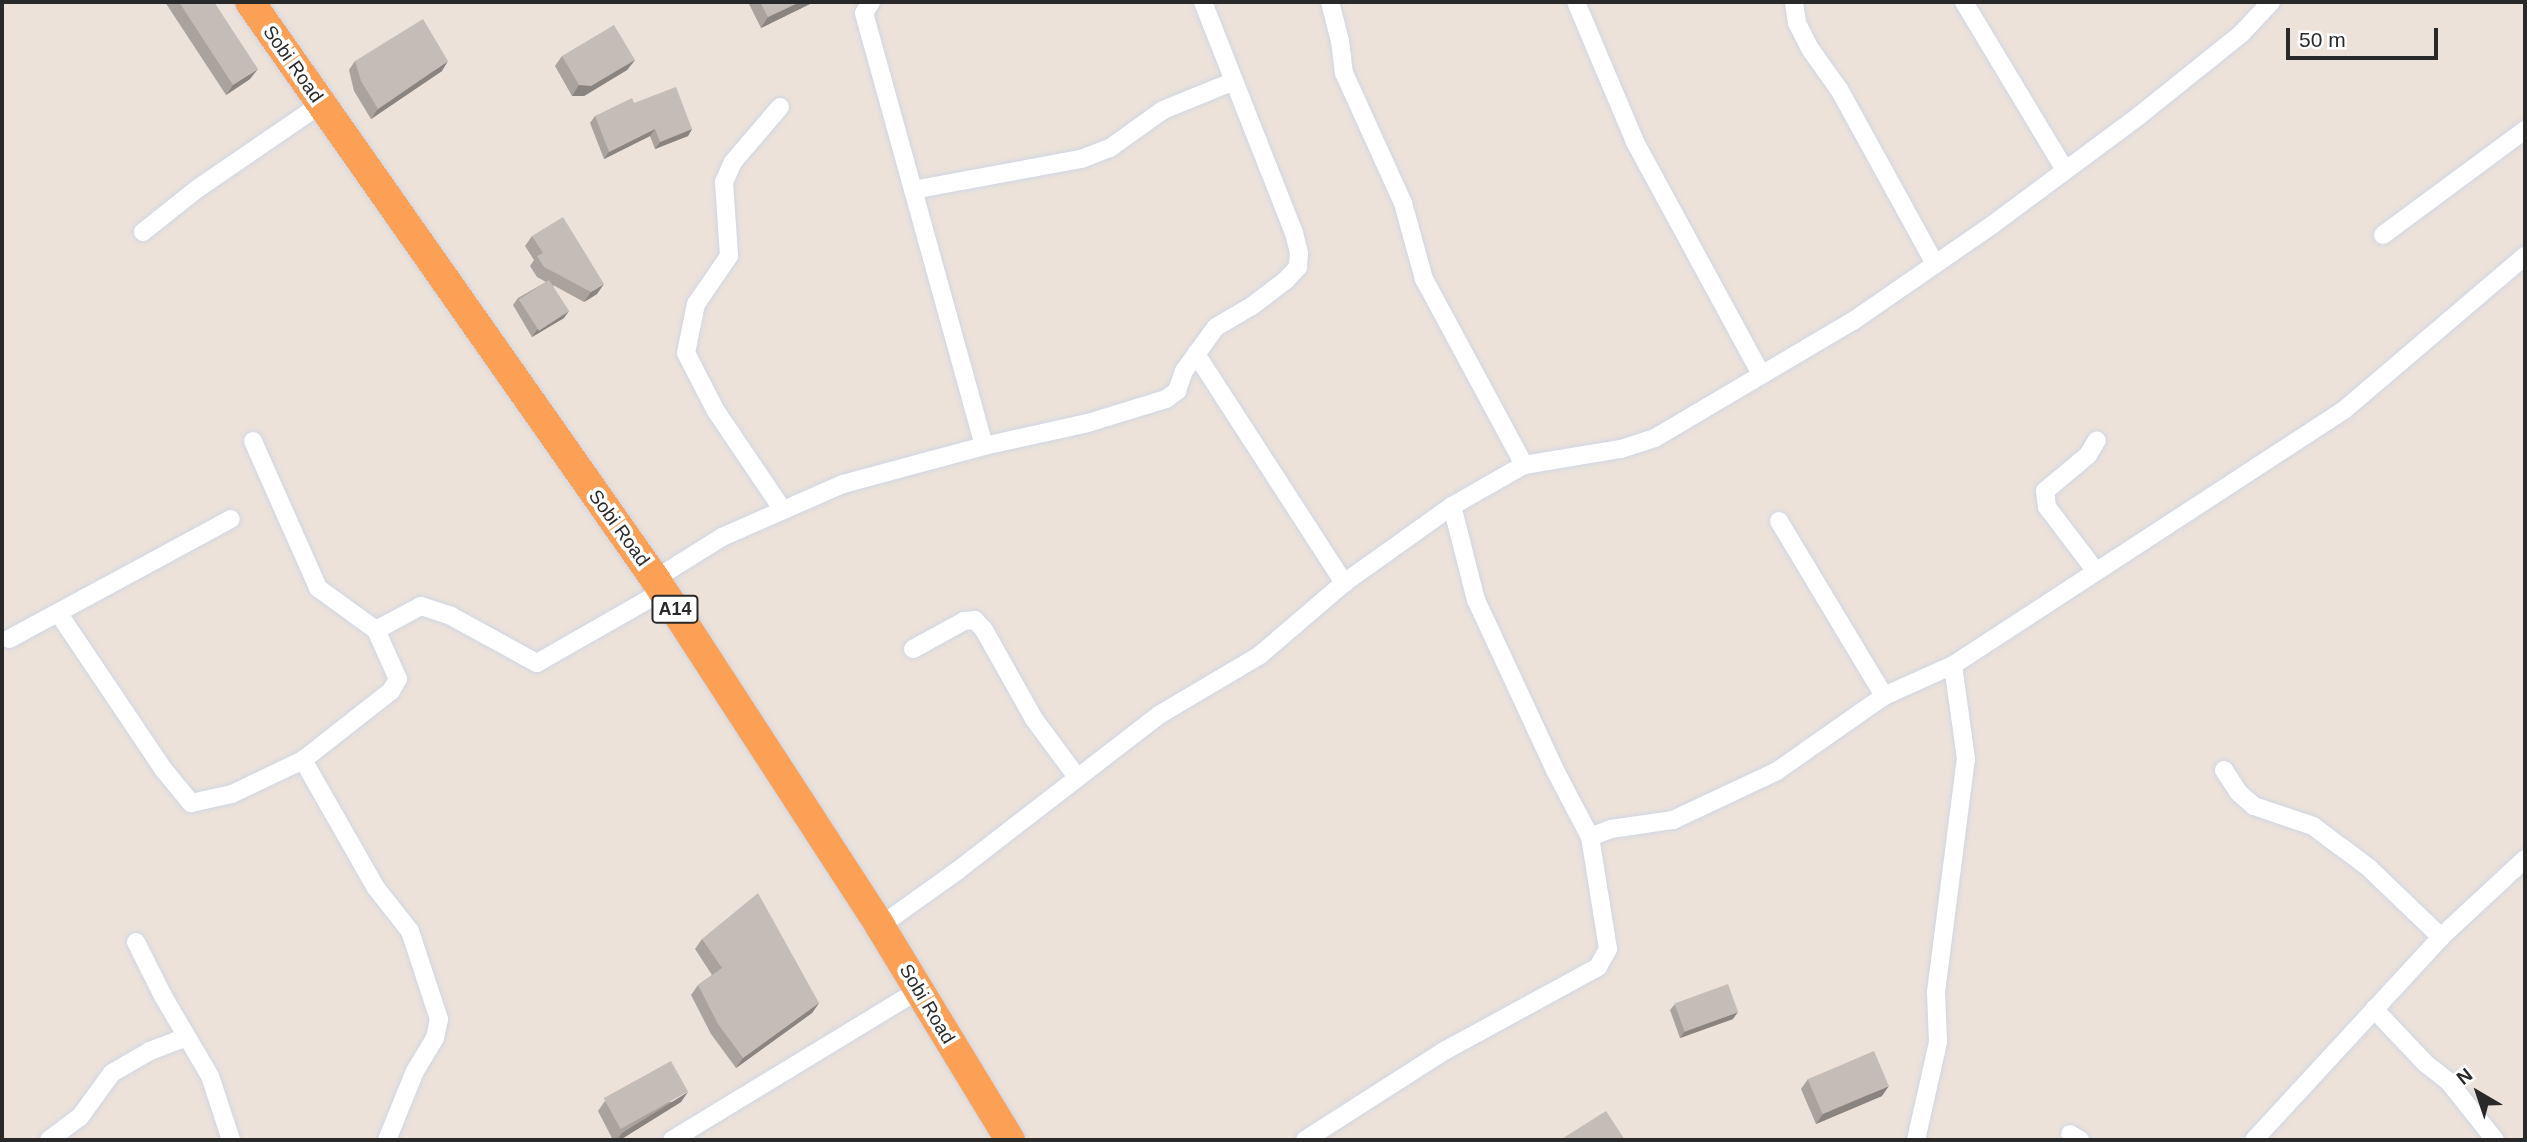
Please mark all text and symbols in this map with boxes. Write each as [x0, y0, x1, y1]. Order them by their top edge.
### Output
scale bar [2289, 14, 2441, 58]
street label: Sobi Road [258, 21, 328, 107]
text: 50 m [2299, 28, 2346, 51]
street label: Sobi Road [584, 485, 654, 571]
road number: A14 [650, 594, 700, 624]
street label: Sobi Road [894, 960, 960, 1048]
north arrow [2443, 1058, 2513, 1128]
text: N [2453, 1064, 2476, 1089]

